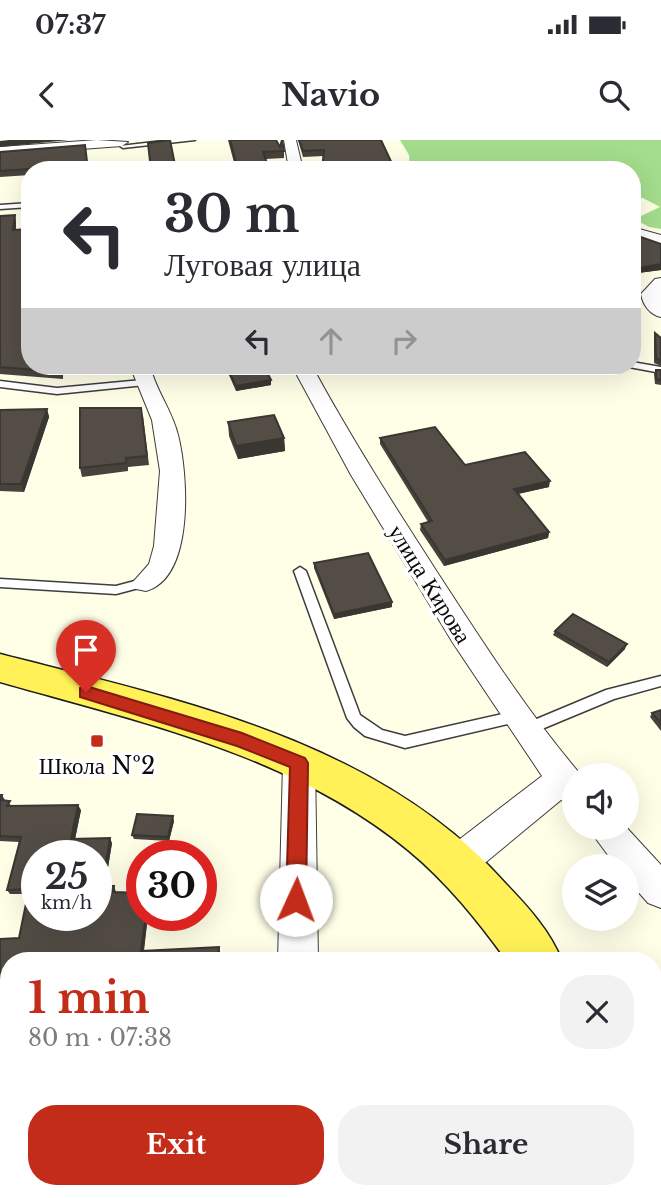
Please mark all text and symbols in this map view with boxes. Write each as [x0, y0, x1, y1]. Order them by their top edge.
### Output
text: 07:37 [35, 9, 105, 41]
text: Navio [281, 75, 380, 115]
icon: back [28, 76, 66, 114]
icon: search [595, 76, 633, 114]
text: 30 m [164, 184, 299, 245]
icon: left [49, 189, 140, 280]
text: Луговая улица [164, 245, 361, 285]
icon: left [239, 322, 277, 360]
icon: ahead [312, 322, 350, 360]
icon: right [385, 322, 423, 360]
street label: улица Кирова [382, 519, 478, 649]
pin [56, 620, 116, 692]
icon: arrive [67, 631, 105, 669]
marker: Школа №2 [89, 733, 105, 749]
place label: Школа №2 [39, 752, 155, 780]
map controls [562, 763, 639, 931]
button: sound [562, 763, 639, 840]
speed limit sign: 30 [126, 840, 217, 931]
button: layers [562, 854, 639, 931]
text: 25 [45, 855, 88, 898]
position arrow [259, 863, 333, 937]
text: km/h [41, 892, 92, 914]
text: 1 min [28, 972, 150, 1024]
button: close [560, 975, 634, 1049]
text: 80 m · 07:38 [28, 1024, 172, 1052]
button: Exit [28, 1105, 324, 1185]
button: Share [338, 1105, 634, 1185]

